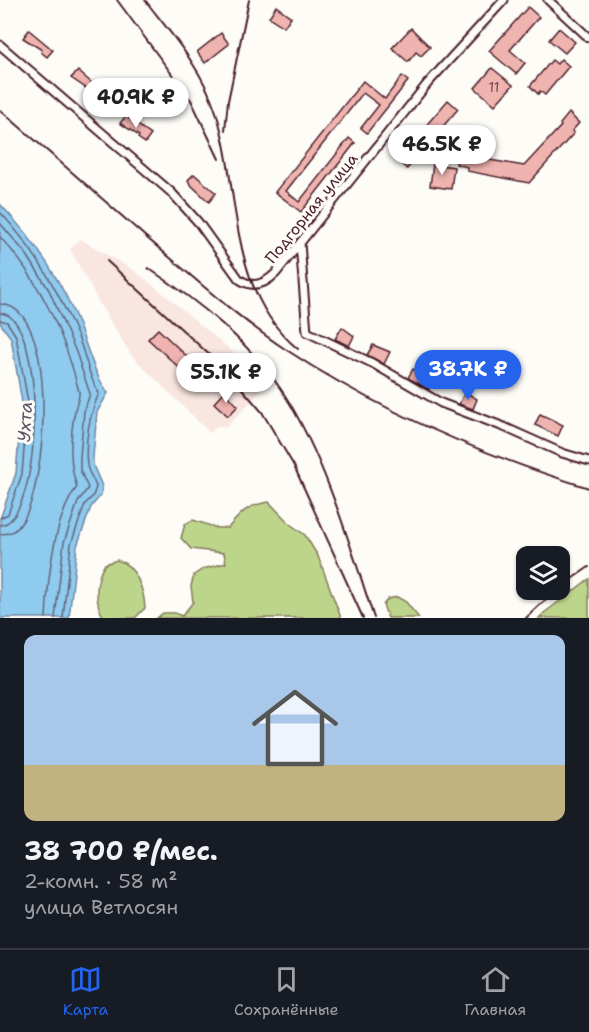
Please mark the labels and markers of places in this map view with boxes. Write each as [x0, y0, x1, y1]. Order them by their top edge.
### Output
pin: 40.9K ₽ [81, 78, 191, 129]
pin: 46.5K ₽ [387, 125, 497, 176]
pin: 38.7K ₽ [413, 350, 523, 401]
pin: 55.1K ₽ [171, 353, 281, 404]

